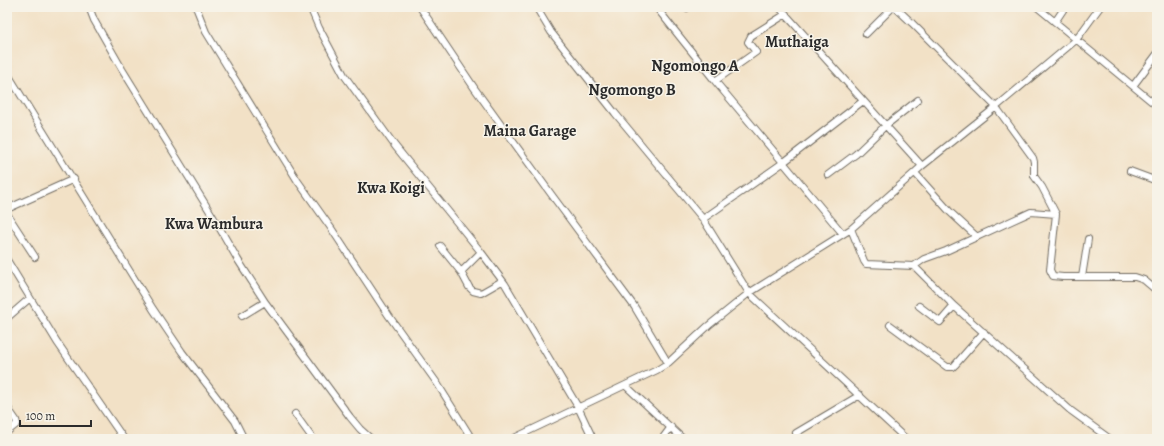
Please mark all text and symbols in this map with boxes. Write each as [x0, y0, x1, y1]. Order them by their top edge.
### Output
district label: Muthaiga [765, 31, 829, 53]
district label: Ngomongo A [651, 55, 740, 77]
district label: Ngomongo B [588, 79, 676, 101]
district label: Maina Garage [484, 120, 576, 142]
district label: Kwa Koigi [357, 177, 425, 199]
district label: Kwa Wambura [165, 213, 264, 235]
scale bar [20, 402, 91, 428]
text: 100 m [26, 408, 55, 424]

